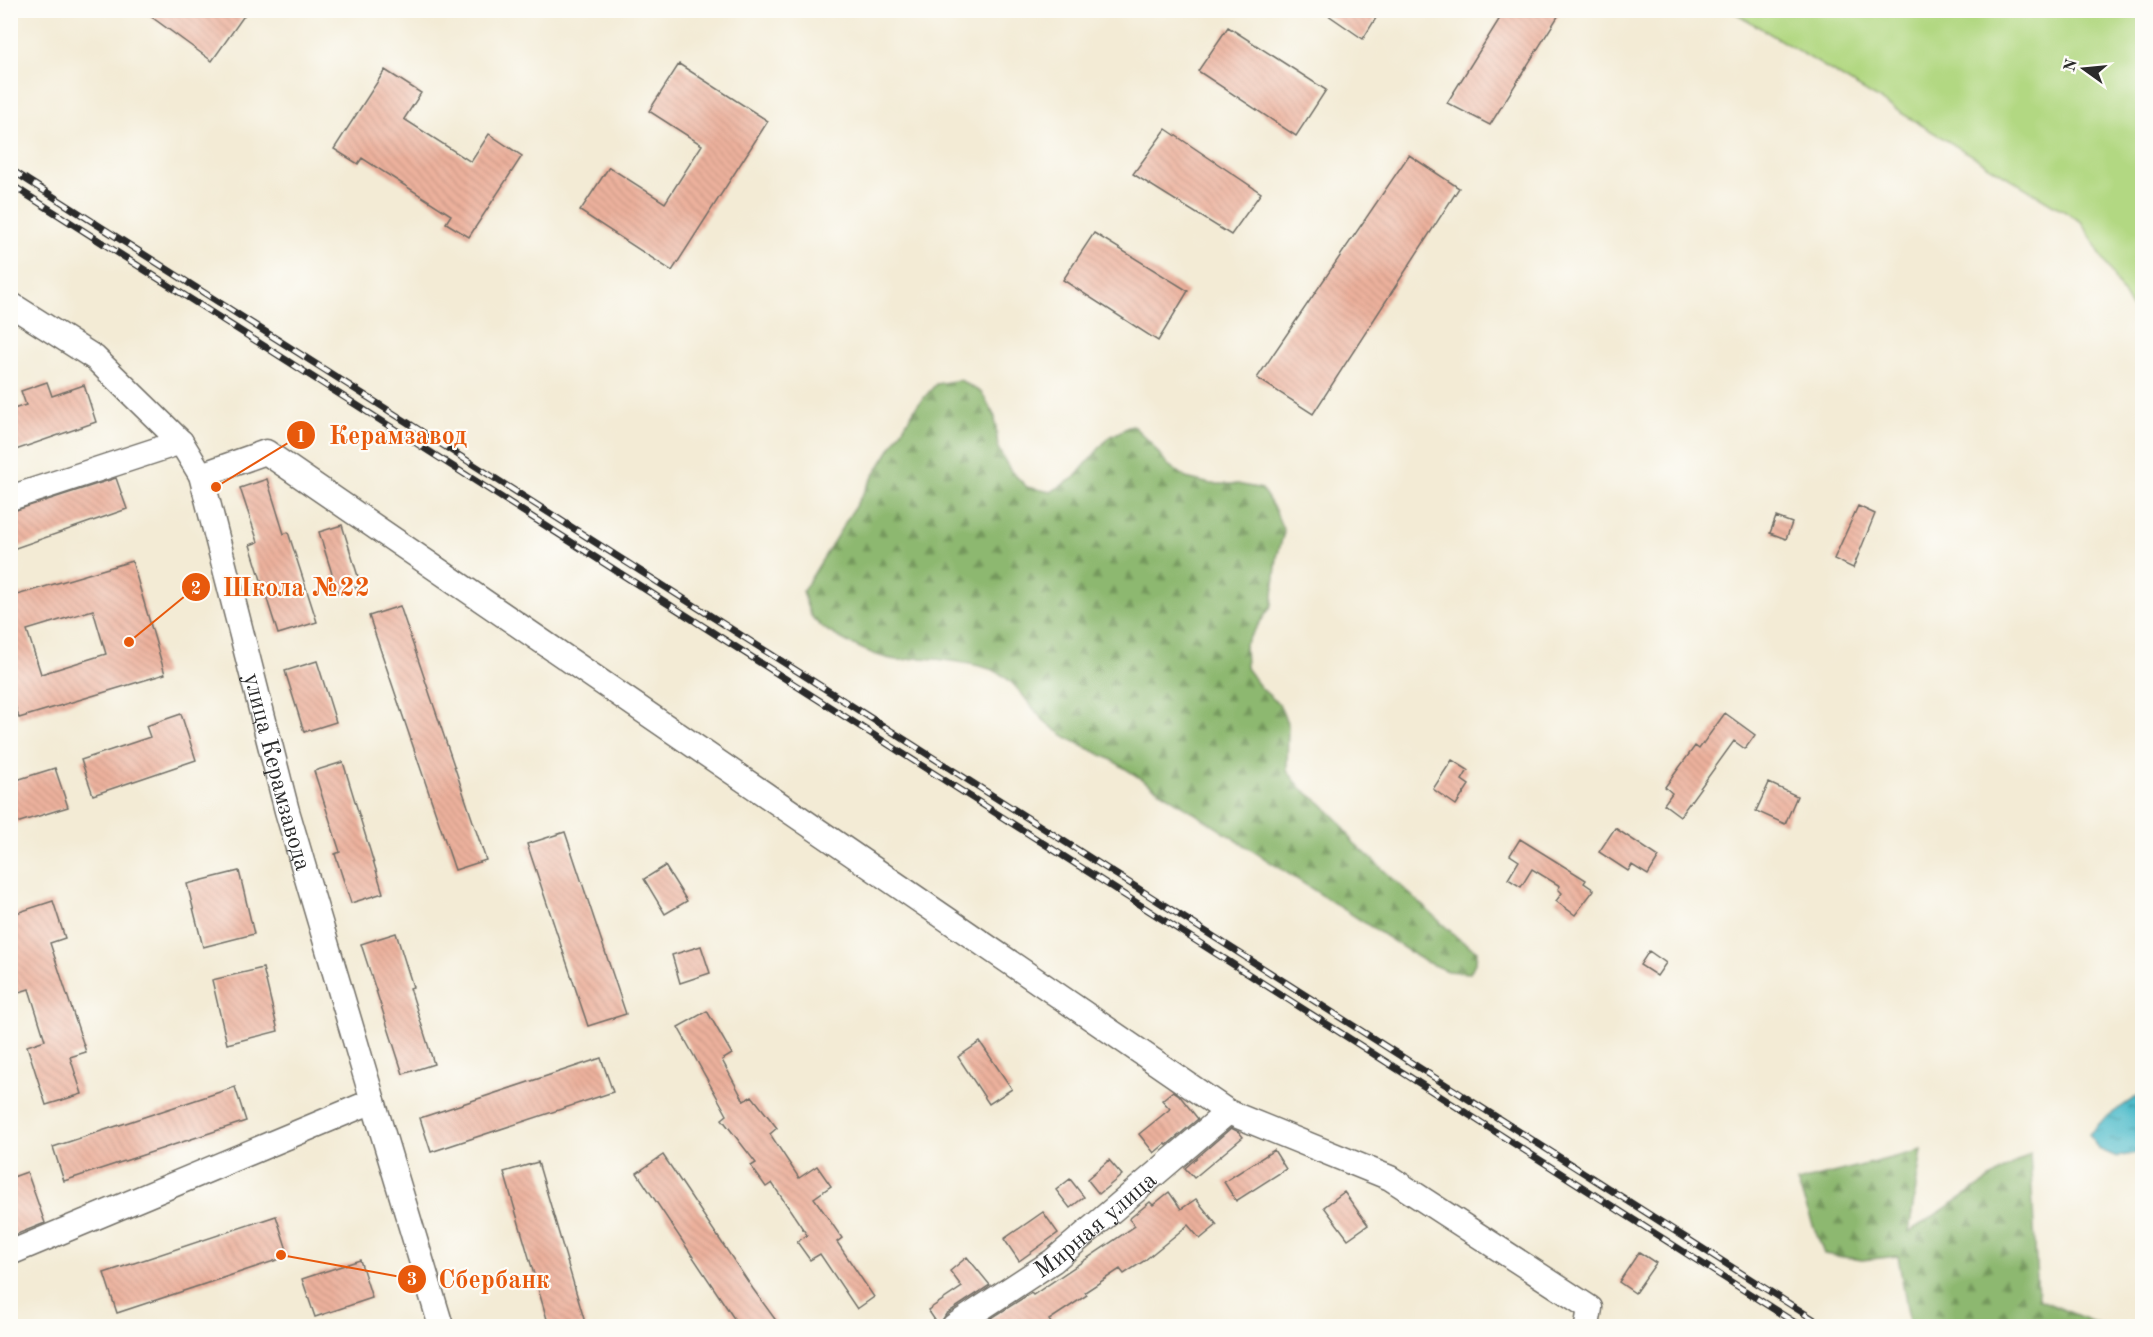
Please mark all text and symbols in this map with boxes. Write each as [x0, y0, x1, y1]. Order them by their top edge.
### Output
north arrow [2054, 39, 2114, 99]
text: N [2062, 57, 2081, 74]
callout: Керамзавод [286, 413, 479, 457]
text: Керамзавод [329, 424, 467, 450]
text: 1 [296, 428, 306, 446]
callout: Школа №22 [181, 565, 382, 609]
text: Школа №22 [222, 576, 370, 602]
text: 2 [191, 580, 201, 598]
street label: улица Керамзавода [238, 671, 314, 874]
street label: Мирная улица [1031, 1168, 1162, 1284]
callout: Сбербанк [397, 1257, 562, 1301]
text: Сбербанк [438, 1268, 550, 1294]
text: 3 [407, 1271, 417, 1289]

